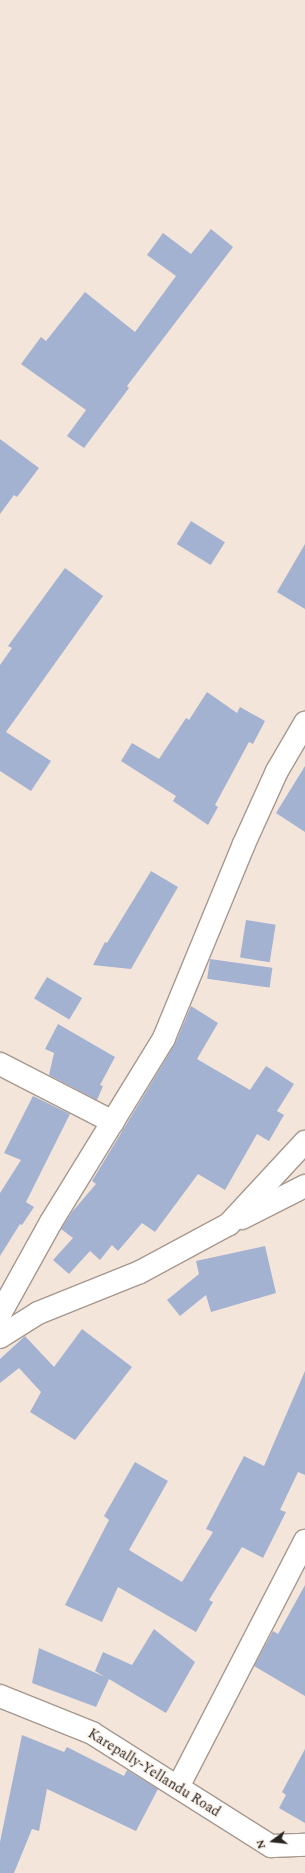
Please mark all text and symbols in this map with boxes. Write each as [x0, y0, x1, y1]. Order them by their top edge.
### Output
street label: Karepally-Yellandu Road [85, 1725, 223, 1821]
north arrow [253, 1821, 293, 1861]
text: N [252, 1838, 270, 1851]

